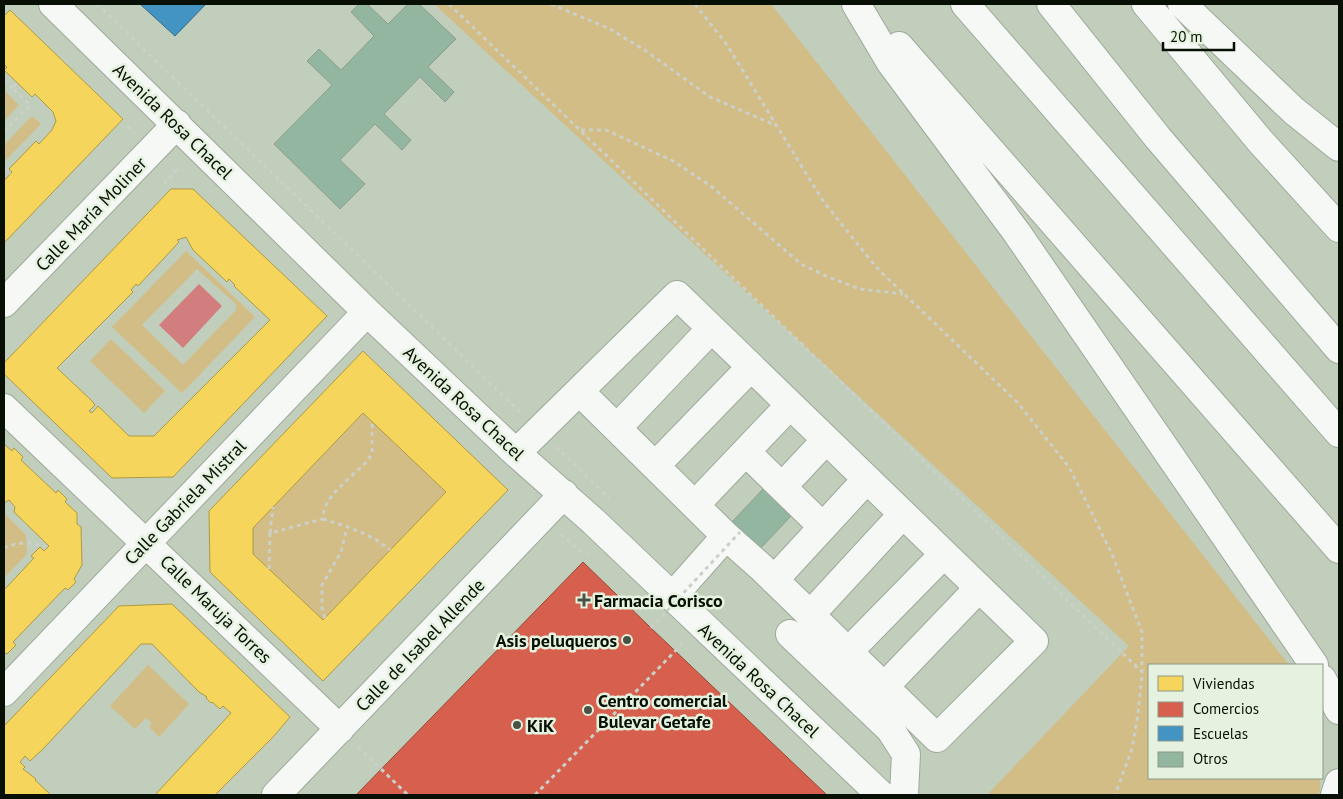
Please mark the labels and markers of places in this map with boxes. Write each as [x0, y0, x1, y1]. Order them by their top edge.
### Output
place label: Farmacia Corisco [594, 589, 723, 612]
marker: Farmacia Corisco [578, 594, 590, 606]
place label: Asis peluqueros [496, 629, 617, 652]
marker: Asis peluqueros [621, 634, 633, 646]
place label: Centro comercial Bulevar Getafe [598, 689, 728, 733]
marker: Centro comercial Bulevar Getafe [582, 704, 594, 716]
place label: KiK [527, 714, 554, 737]
marker: KiK [511, 719, 523, 731]

